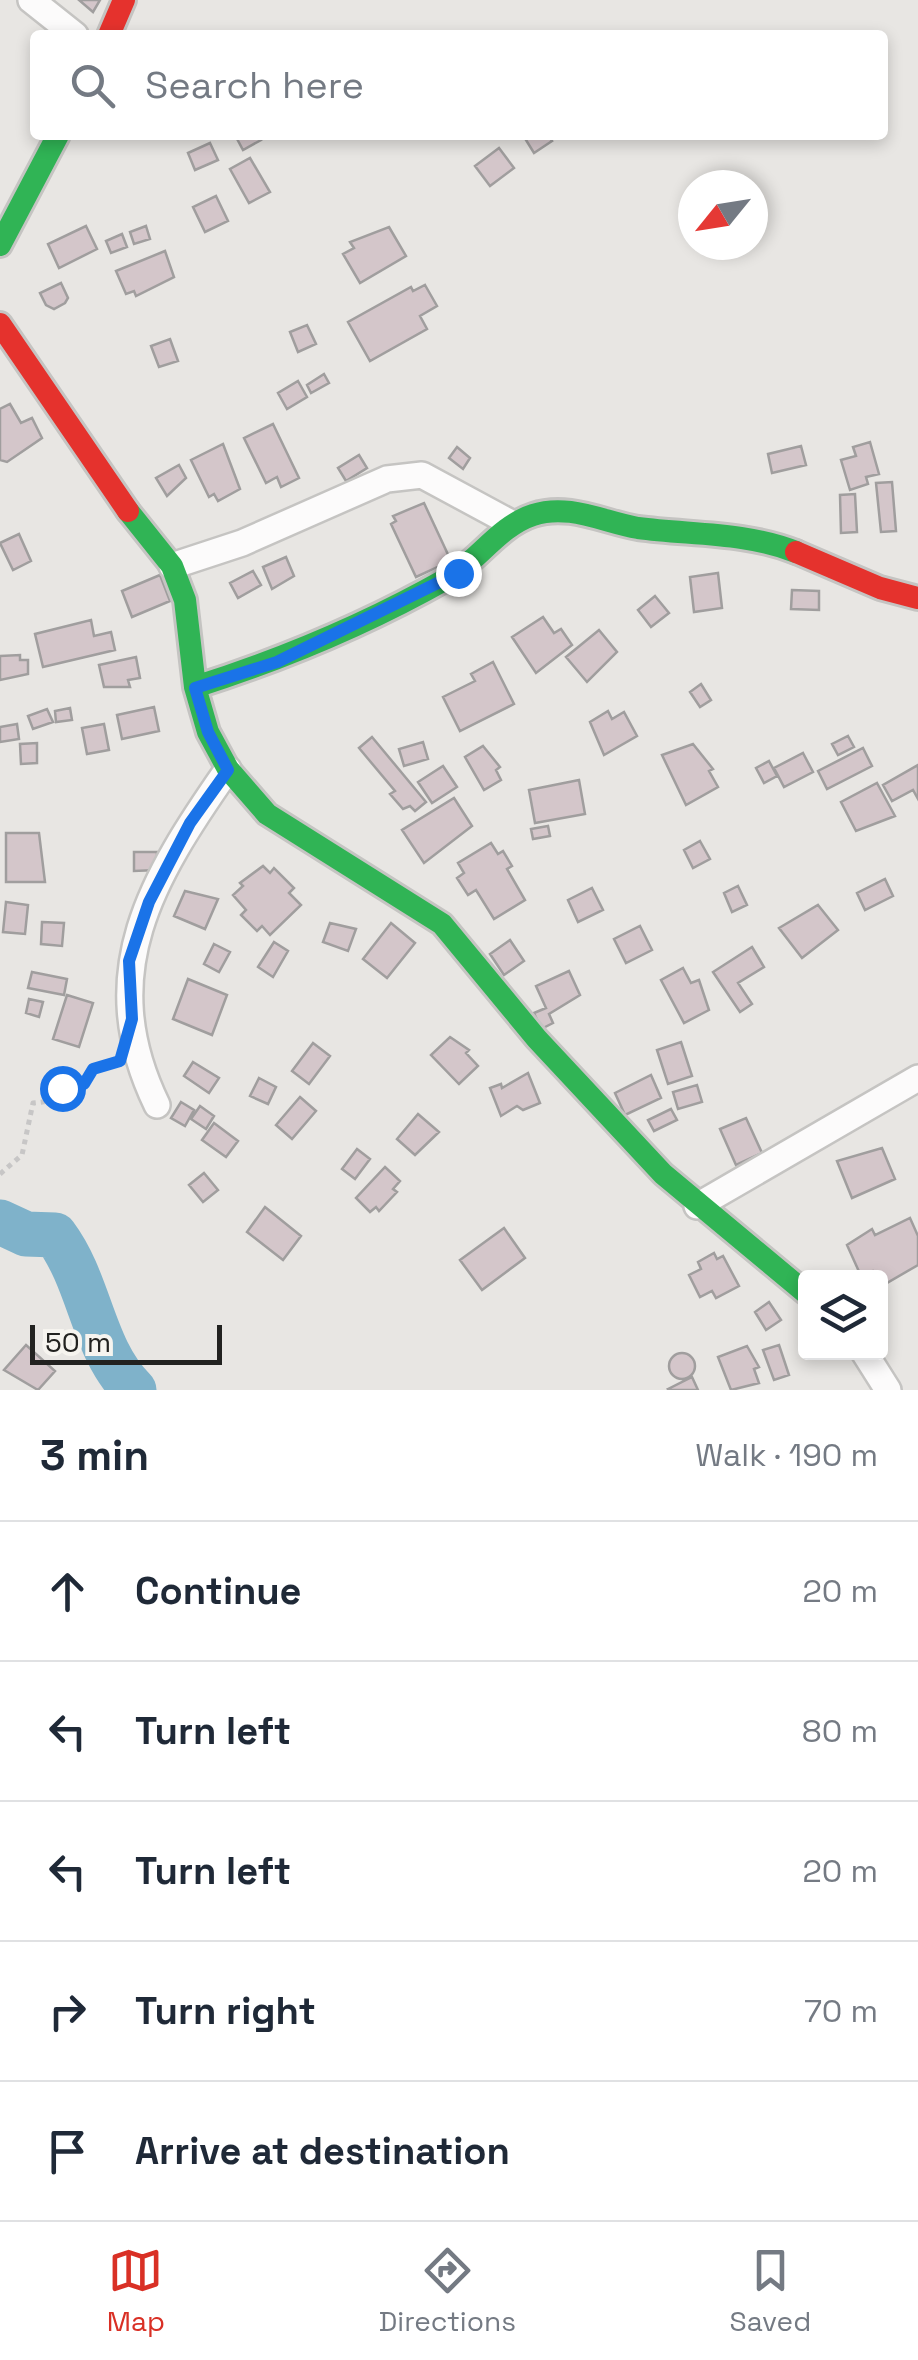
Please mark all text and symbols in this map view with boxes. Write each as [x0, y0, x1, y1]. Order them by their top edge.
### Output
search box [30, 30, 888, 140]
icon: search [65, 58, 120, 113]
text: Search here [145, 61, 364, 109]
north arrow [678, 170, 768, 260]
route end [436, 551, 482, 597]
route start [40, 1066, 86, 1112]
map controls [798, 1270, 888, 1360]
button: layers [798, 1270, 888, 1360]
scale bar [30, 1320, 222, 1364]
text: 50 m [45, 1324, 111, 1360]
text: 3 min [40, 1429, 149, 1482]
text: Walk · 190 m [695, 1435, 878, 1475]
icon: ahead [40, 1564, 95, 1619]
text: Continue [135, 1567, 301, 1615]
text: 20 m [802, 1571, 878, 1611]
icon: left [40, 1704, 95, 1759]
text: Turn left [135, 1707, 291, 1755]
text: 80 m [802, 1711, 878, 1751]
icon: left [40, 1844, 95, 1899]
text: Turn left [135, 1847, 291, 1895]
text: 20 m [802, 1851, 878, 1891]
icon: right [40, 1984, 95, 2039]
text: Turn right [135, 1987, 316, 2035]
text: 70 m [804, 1991, 878, 2031]
icon: arrive [40, 2124, 95, 2179]
text: Arrive at destination [135, 2127, 510, 2175]
tab: Map [107, 2243, 165, 2339]
tab: Directions [379, 2243, 516, 2339]
tab: Saved [730, 2243, 811, 2339]

